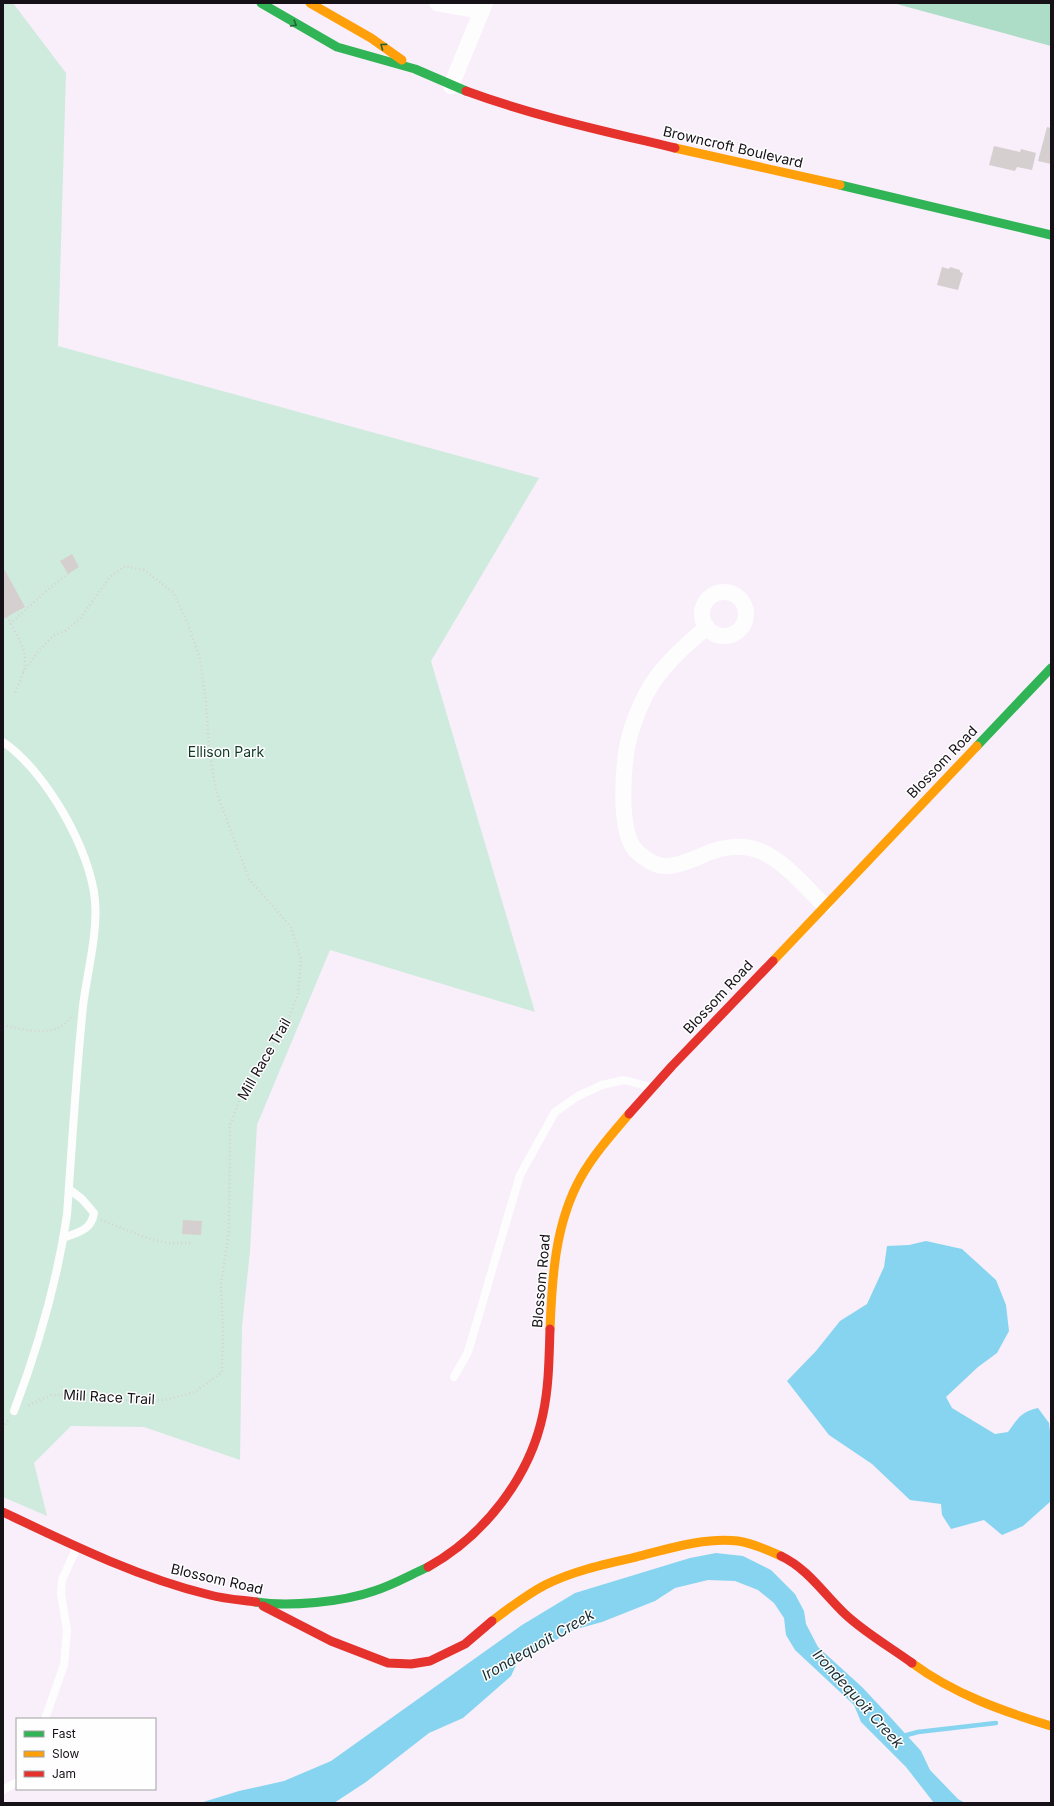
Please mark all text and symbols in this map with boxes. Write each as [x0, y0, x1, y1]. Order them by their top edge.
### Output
one-way arrow [290, 19, 297, 26]
one-way arrow [380, 43, 387, 51]
street label: Browncroft Boulevard [661, 122, 805, 171]
street label: Blossom Road [903, 722, 980, 801]
park label: Ellison Park [188, 743, 265, 760]
street label: Blossom Road [679, 956, 756, 1037]
street label: Mill Race Trail [233, 1015, 294, 1103]
street label: Blossom Road [528, 1233, 553, 1329]
street label: Mill Race Trail [63, 1386, 155, 1407]
street label: Blossom Road [169, 1560, 265, 1597]
water label: Irondequoit Creek [478, 1604, 598, 1685]
water label: Irondequoit Creek [809, 1645, 908, 1753]
legend [16, 1718, 156, 1790]
text: Fast [52, 1726, 76, 1741]
text: Slow [52, 1746, 80, 1761]
text: Jam [52, 1766, 76, 1781]

